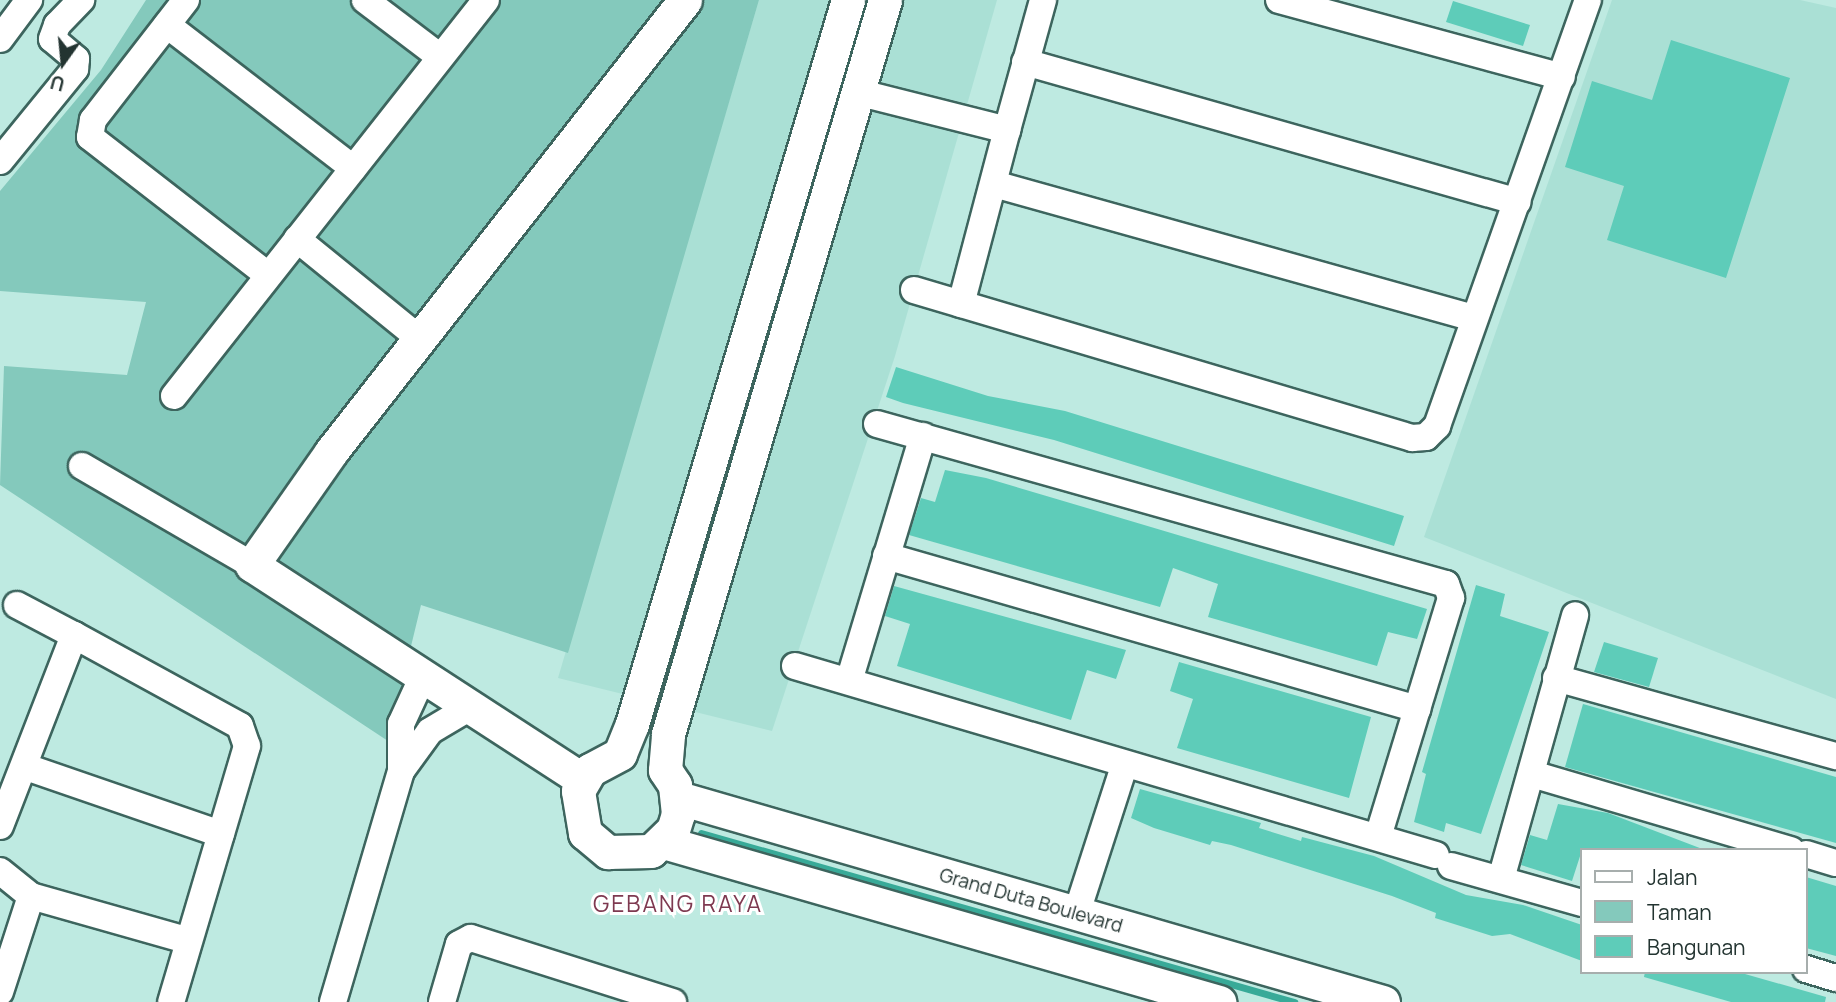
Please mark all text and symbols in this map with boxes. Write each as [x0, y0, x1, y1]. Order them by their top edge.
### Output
north arrow [28, 28, 98, 98]
text: U [48, 69, 68, 98]
legend [1580, 848, 1808, 974]
text: Jalan [1647, 863, 1697, 891]
street label: Grand Duta Boulevard [937, 864, 1125, 938]
district label: GEBANG RAYA [594, 889, 762, 917]
text: Taman [1647, 898, 1712, 926]
text: Bangunan [1647, 933, 1746, 961]

